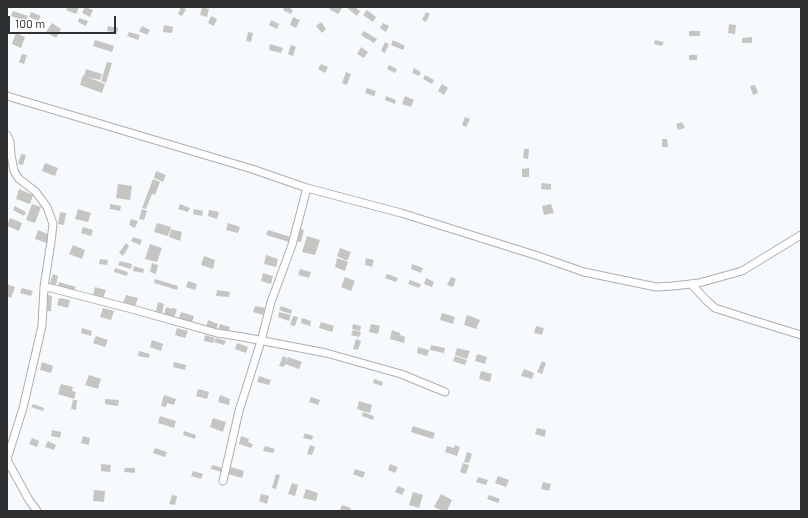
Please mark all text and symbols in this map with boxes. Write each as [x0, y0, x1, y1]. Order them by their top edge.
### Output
scale bar [10, 8, 118, 34]
text: 100 m [15, 16, 45, 30]

